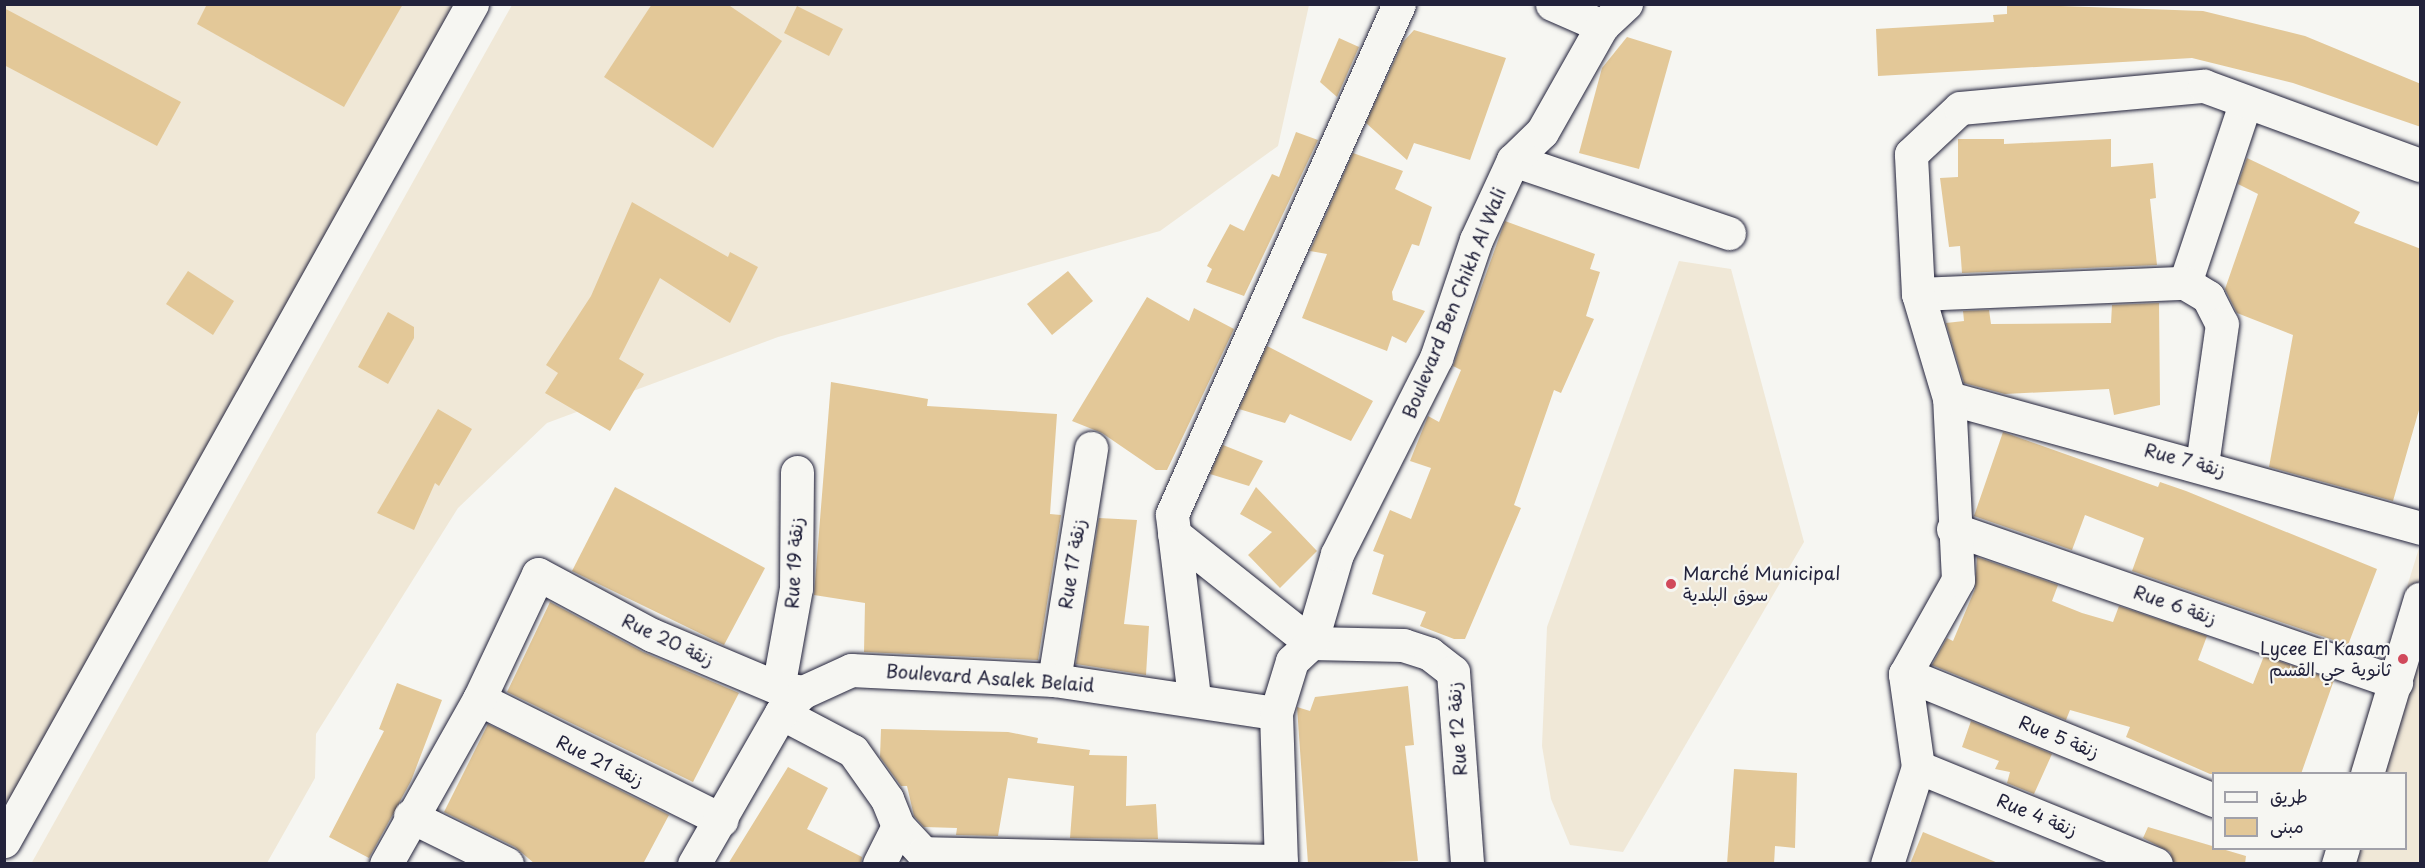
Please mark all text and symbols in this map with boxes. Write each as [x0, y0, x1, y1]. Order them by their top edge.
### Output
street label: Boulevard Ben Chikh Al Wali [1397, 183, 1511, 423]
street label: Rue 7 زنقة [2141, 439, 2229, 481]
street label: Rue 19 زنقة [781, 516, 807, 610]
street label: Rue 17 زنقة [1054, 517, 1090, 611]
place label: Marché Municipal سوق البلدية [1683, 563, 1841, 606]
marker: Marché Municipal سوق البلدية [1664, 577, 1678, 591]
street label: Rue 6 زنقة [2130, 581, 2220, 629]
street label: Rue 20 زنقة [618, 609, 718, 671]
place label: Lycee El Kasam ثانوية حي القسم [2257, 638, 2391, 680]
marker: Lycee El Kasam ثانوية حي القسم [2396, 652, 2410, 666]
street label: Boulevard Asalek Belaid [884, 660, 1096, 696]
street label: Rue 12 زنقة [1443, 681, 1471, 777]
street label: Rue 5 زنقة [2015, 711, 2103, 763]
street label: Rue 21 زنقة [552, 730, 648, 792]
legend [2212, 772, 2407, 850]
text: طريق [2270, 782, 2308, 809]
street label: Rue 4 زنقة [1993, 789, 2081, 841]
text: مبنى [2270, 812, 2304, 839]

